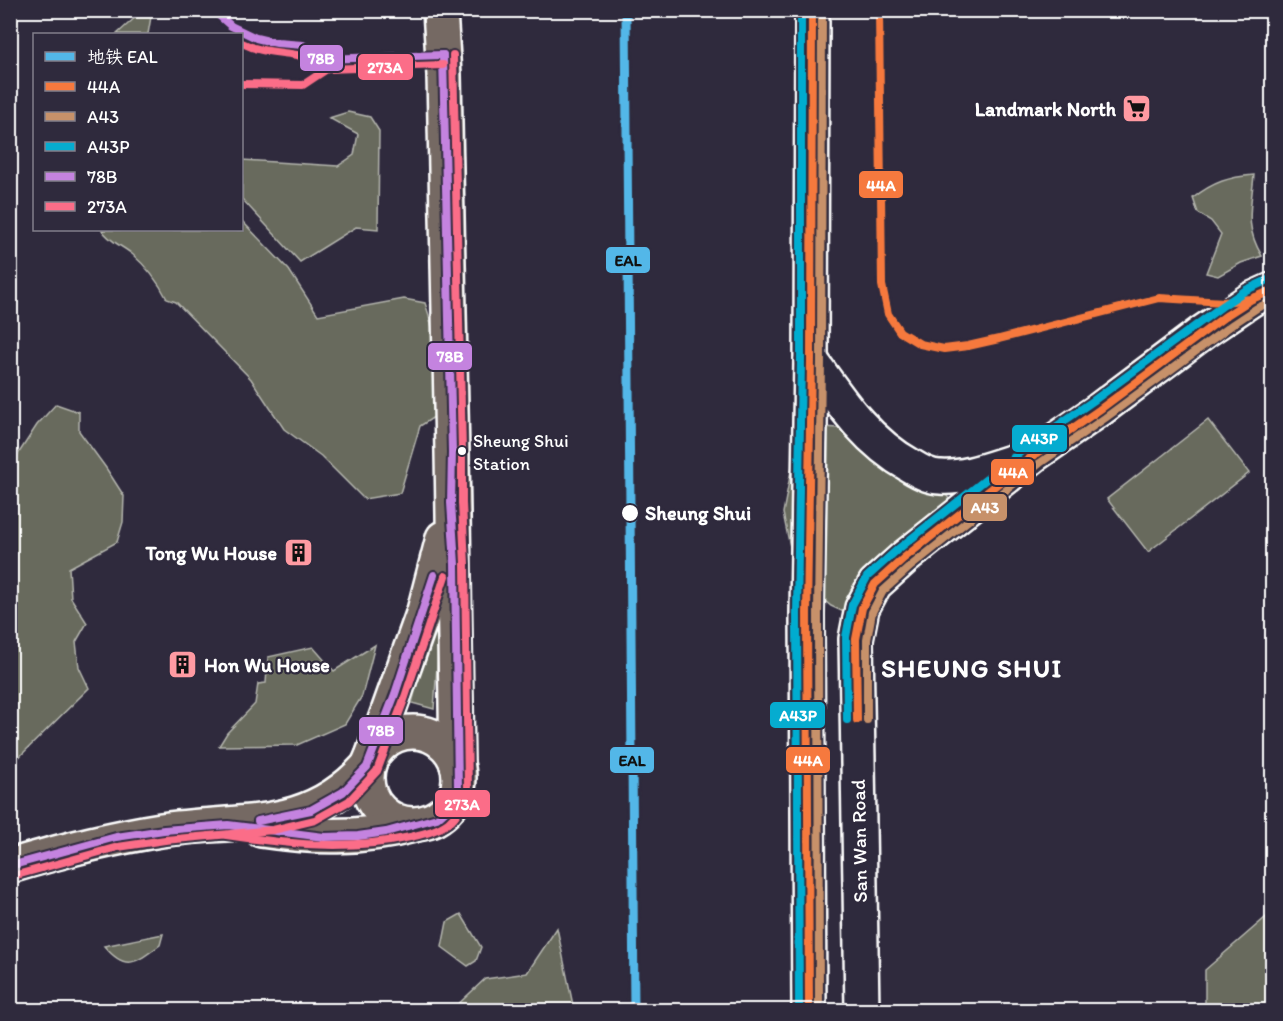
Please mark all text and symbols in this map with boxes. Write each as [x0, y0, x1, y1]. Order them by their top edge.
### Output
legend [33, 33, 243, 231]
line badge: 78B [299, 44, 344, 72]
text: 地铁 EAL [87, 46, 158, 68]
text: 78B [306, 49, 335, 68]
line badge: 273A [357, 53, 414, 81]
text: 273A [367, 58, 403, 77]
text: 44A [87, 76, 121, 98]
supermarket icon: Landmark North [1121, 93, 1153, 125]
place label: Landmark North [975, 97, 1117, 121]
text: A43 [87, 106, 119, 128]
text: A43P [87, 136, 129, 158]
text: 78B [87, 166, 117, 188]
line badge: 44A [858, 170, 904, 199]
text: 44A [866, 176, 896, 195]
text: 273A [87, 196, 127, 218]
line badge: EAL [605, 246, 651, 274]
text: EAL [614, 251, 642, 270]
line badge: 78B [427, 342, 473, 371]
text: 78B [435, 347, 464, 366]
line badge: A43P [1011, 424, 1068, 453]
text: A43P [1019, 429, 1059, 448]
place label: Sheung Shui Station [473, 430, 569, 475]
marker: Sheung Shui Station [456, 445, 468, 457]
line badge: 44A [990, 458, 1035, 486]
text: 44A [998, 463, 1028, 482]
line badge: A43 [962, 493, 1008, 522]
text: A43 [970, 498, 1000, 517]
place label: Sheung Shui [645, 501, 751, 526]
marker: Sheung Shui [620, 503, 640, 523]
building icon: Tong Wu House [282, 537, 314, 569]
place label: Tong Wu House [145, 541, 277, 566]
building icon: Hon Wu House [167, 649, 199, 681]
district label: SHEUNG SHUI [881, 652, 1063, 684]
place label: Hon Wu House [204, 653, 330, 677]
line badge: A43P [769, 701, 826, 729]
text: A43P [778, 706, 818, 725]
line badge: 78B [358, 716, 404, 745]
text: 78B [366, 721, 395, 740]
line badge: EAL [609, 746, 655, 774]
line badge: 44A [785, 746, 831, 774]
text: EAL [618, 751, 646, 770]
text: 44A [793, 751, 823, 770]
street label: San Wan Road [846, 779, 872, 903]
line badge: 273A [434, 789, 491, 818]
text: 273A [444, 795, 480, 814]

